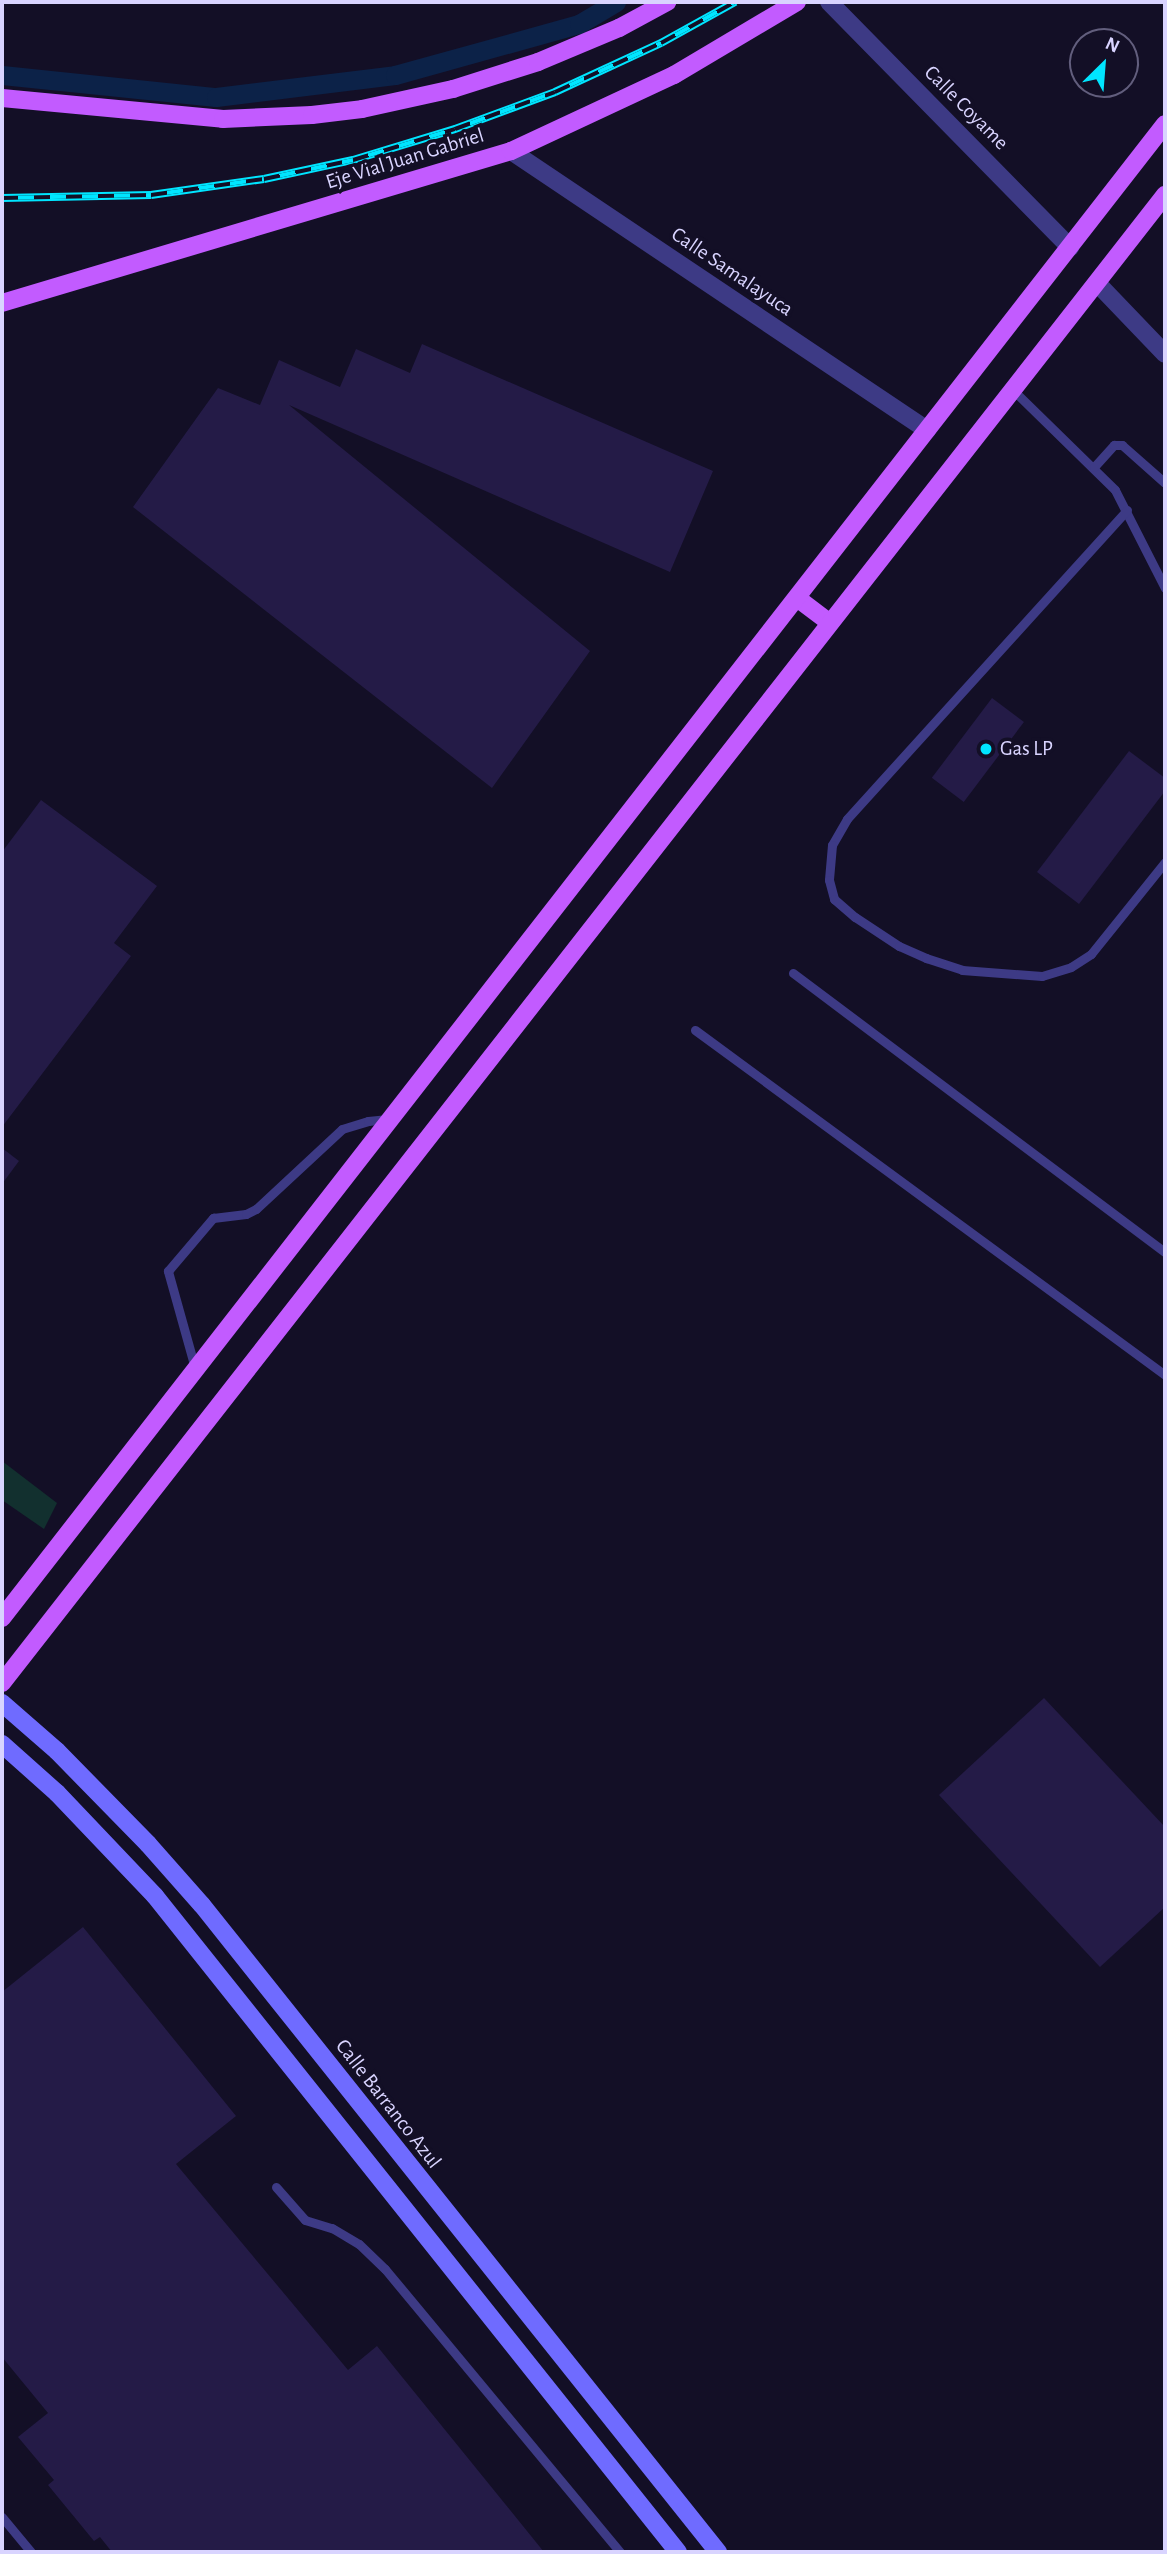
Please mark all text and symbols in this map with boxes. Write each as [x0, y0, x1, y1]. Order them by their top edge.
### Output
north arrow [1069, 28, 1139, 98]
text: N [1102, 34, 1122, 57]
street label: Calle Coyame [918, 60, 1014, 156]
street label: Eje Vial Juan Gabriel [323, 123, 487, 195]
street label: Calle Samalayuca [666, 222, 798, 322]
place label: Gas LP [1000, 736, 1053, 762]
marker: Gas LP [978, 741, 994, 757]
street label: Calle Barranco Azul [330, 2034, 446, 2174]

